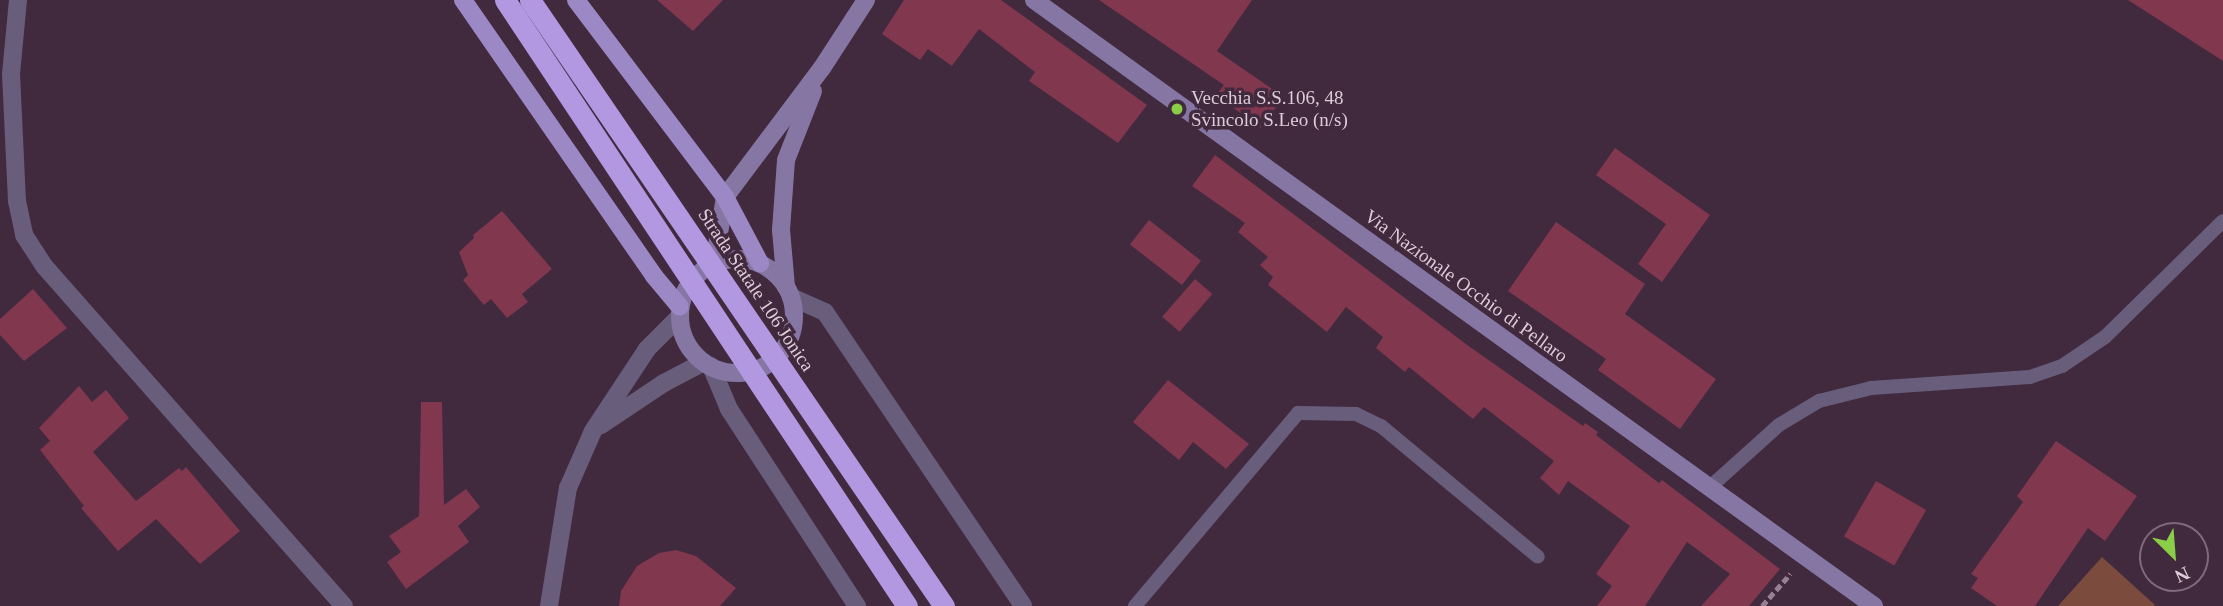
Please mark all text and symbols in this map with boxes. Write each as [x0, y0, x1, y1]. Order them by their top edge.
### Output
place label: Vecchia S.S.106, 48 Svincolo S.Leo (n/s) [1191, 87, 1348, 131]
marker: Vecchia S.S.106, 48 Svincolo S.Leo (n/s) [1169, 101, 1185, 117]
street label: Strada Statale 106 Jonica [693, 204, 819, 376]
street label: Via Nazionale Occhio di Pellaro [1360, 205, 1572, 367]
north arrow [2139, 522, 2209, 592]
text: N [2172, 562, 2193, 587]

